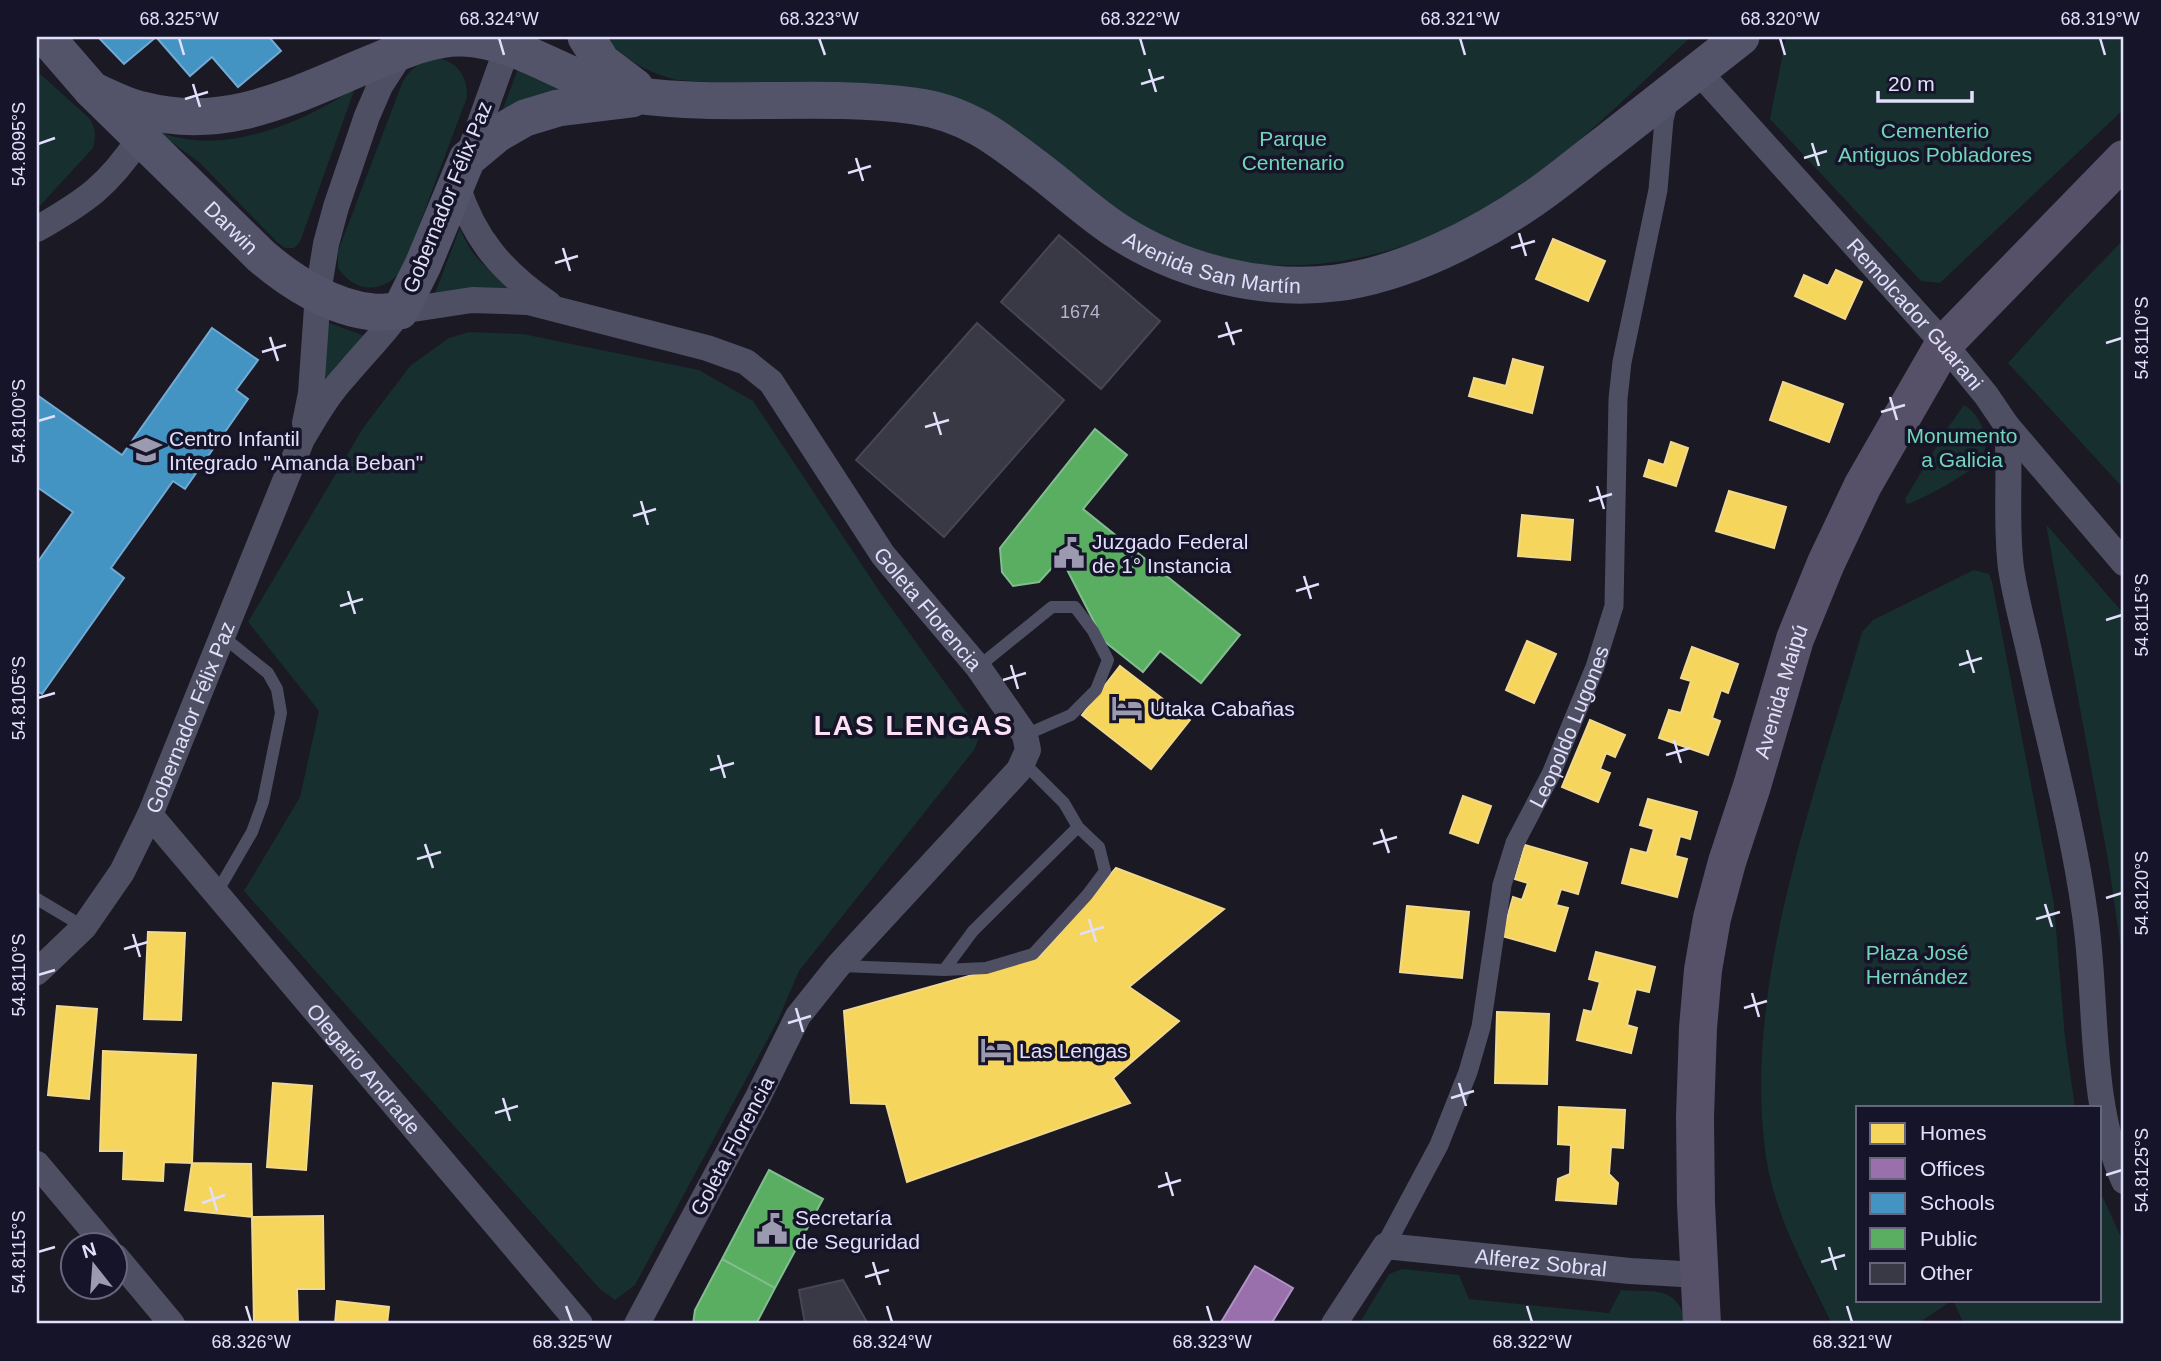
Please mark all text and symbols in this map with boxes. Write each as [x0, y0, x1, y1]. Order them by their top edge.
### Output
text: 68.325°W [139, 9, 219, 29]
text: 68.324°W [459, 9, 539, 29]
text: 68.323°W [779, 9, 859, 29]
text: 68.322°W [1100, 9, 1180, 29]
text: 68.321°W [1420, 9, 1500, 29]
text: 68.320°W [1740, 9, 1820, 29]
text: 68.319°W [2060, 9, 2140, 29]
scale bar [1878, 60, 1972, 104]
text: 20 m [1888, 72, 1935, 95]
street label: Gobernador Félix Paz [398, 98, 496, 296]
text: 54.8095°S [9, 102, 29, 186]
park label: Cementerio Antiguos Pobladores [1838, 119, 2032, 166]
park label: Parque Centenario [1242, 127, 1344, 174]
street label: Darwin [200, 196, 263, 258]
street label: Avenida San Martín [1120, 226, 1301, 297]
street label: Remolcador Guarani [1843, 233, 1988, 394]
text: 54.8110°S [2132, 297, 2152, 379]
house number: 1674 [1060, 302, 1100, 322]
text: 54.8100°S [9, 379, 29, 463]
park label: Monumento a Galicia [1907, 424, 2017, 471]
place label: Centro Infantil Integrado "Amanda Beban" [169, 427, 423, 474]
school or university icon: Centro Infantil Integrado "Amanda Beban" [129, 433, 163, 467]
place label: Juzgado Federal de 1° Instancia [1092, 530, 1248, 577]
public building icon: Juzgado Federal de 1° Instancia [1052, 536, 1086, 570]
street label: Goleta Florencia [870, 542, 987, 675]
text: 54.8115°S [2132, 574, 2152, 656]
street label: Gobernador Félix Paz [141, 618, 239, 816]
street label: Avenida Maipú [1749, 621, 1811, 761]
street label: Leopoldo Lugones [1524, 643, 1612, 811]
text: 54.8105°S [9, 656, 29, 740]
hotel icon: Utaka Cabañas [1110, 691, 1144, 725]
place label: Utaka Cabañas [1150, 697, 1295, 720]
district label: LAS LENGAS [814, 710, 1014, 741]
text: 54.8120°S [2132, 851, 2152, 935]
text: 54.8110°S [9, 934, 29, 1016]
park label: Plaza José Hernández [1866, 941, 1968, 988]
street label: Olegario Andrade [303, 999, 426, 1139]
hotel icon: Las Lengas [979, 1033, 1013, 1067]
place label: Las Lengas [1019, 1039, 1128, 1062]
street label: Goleta Florencia [686, 1072, 778, 1219]
legend [1856, 1106, 2102, 1302]
text: Homes [1920, 1121, 1987, 1144]
text: 54.8125°S [2132, 1128, 2152, 1212]
text: Offices [1920, 1157, 1985, 1180]
text: Schools [1920, 1191, 1995, 1214]
place label: Secretaría de Seguridad [795, 1206, 920, 1253]
text: 54.8115°S [9, 1211, 29, 1293]
public building icon: Secretaría de Seguridad [755, 1212, 789, 1246]
text: Public [1920, 1227, 1977, 1250]
north arrow [60, 1232, 130, 1302]
text: N [80, 1238, 99, 1262]
street label: Alferez Sobral [1474, 1244, 1608, 1280]
text: Other [1920, 1261, 1973, 1284]
text: 68.326°W [211, 1332, 291, 1352]
text: 68.325°W [532, 1332, 612, 1352]
text: 68.324°W [852, 1332, 932, 1352]
text: 68.323°W [1172, 1332, 1252, 1352]
text: 68.322°W [1492, 1332, 1572, 1352]
text: 68.321°W [1812, 1332, 1892, 1352]

